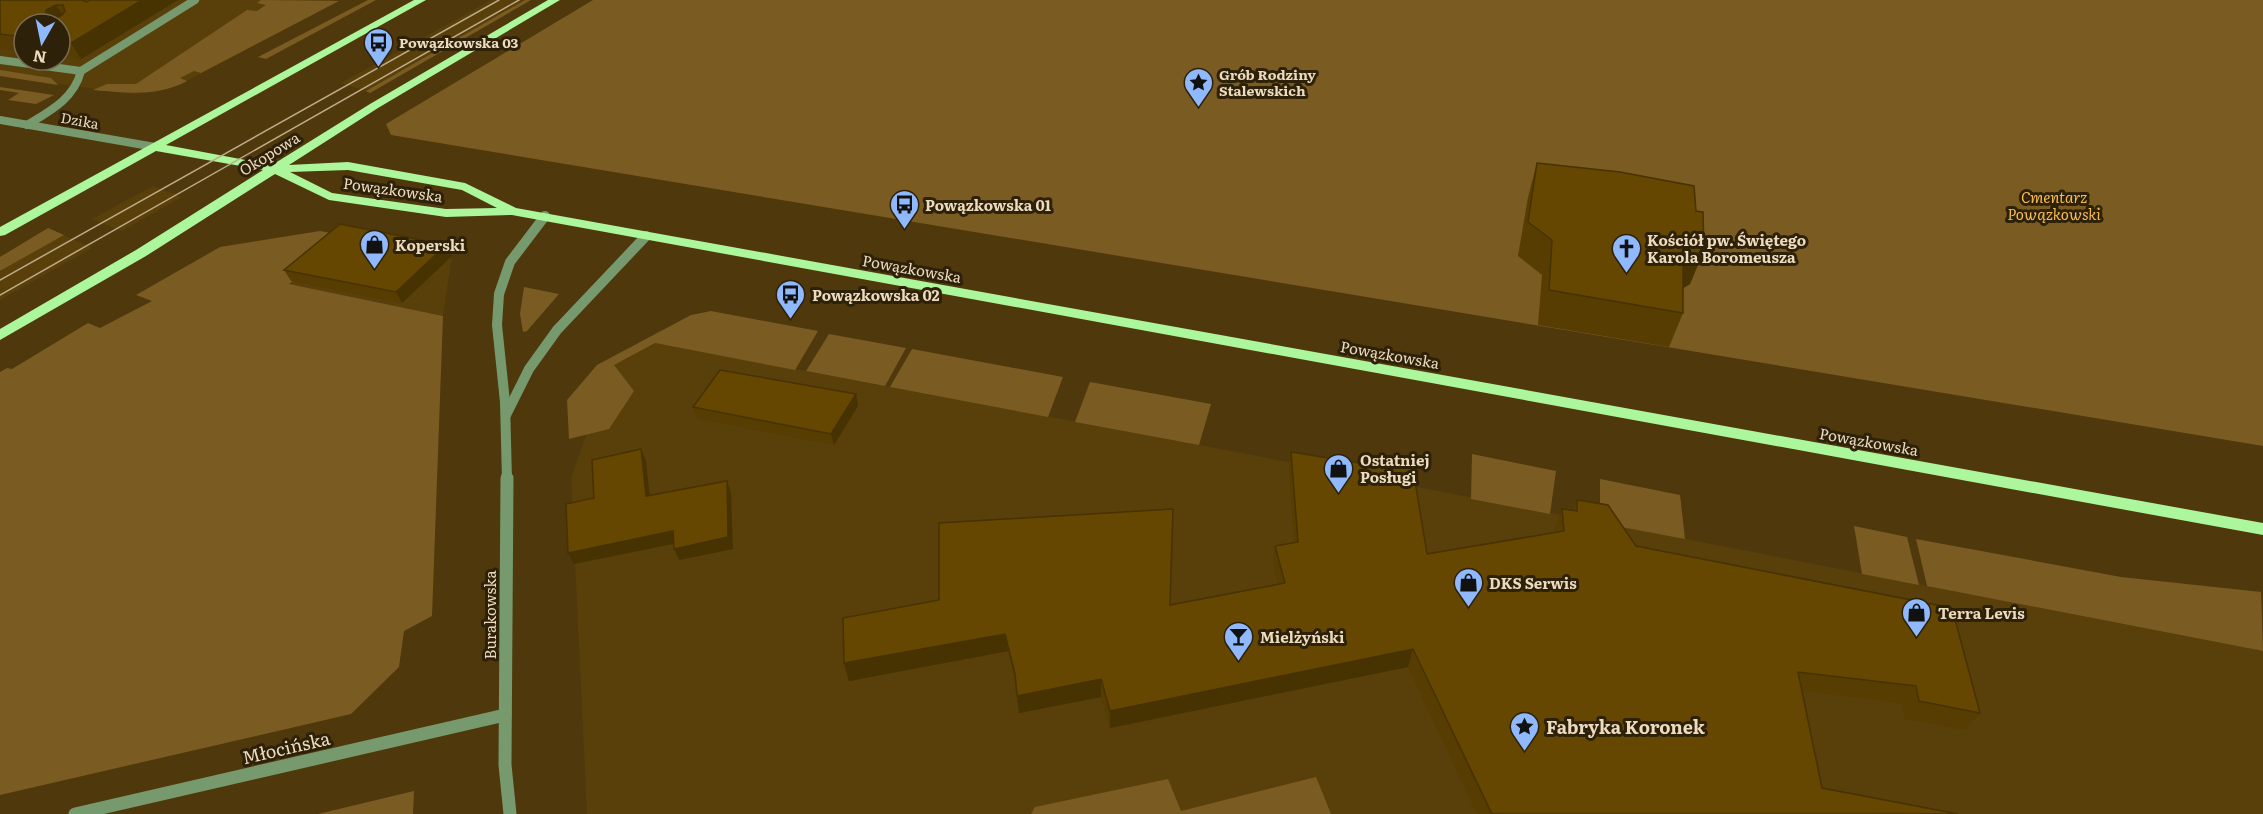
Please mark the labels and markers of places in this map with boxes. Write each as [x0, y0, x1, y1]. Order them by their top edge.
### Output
bus stop icon: Powązkowska 03 [362, 26, 394, 68]
place label: Powązkowska 03 [399, 32, 519, 52]
place label: Grób Rodziny Stalewskich [1219, 64, 1316, 100]
place icon: Grób Rodziny Stalewskich [1182, 66, 1214, 108]
bus stop icon: Powązkowska 01 [888, 188, 920, 230]
place label: Powązkowska 01 [925, 193, 1051, 216]
shop icon: Koperski [358, 228, 390, 270]
place label: Kościół pw. Świętego Karola Boromeusza [1647, 228, 1806, 268]
church icon: Kościół pw. Świętego Karola Boromeusza [1610, 232, 1642, 274]
place label: Koperski [395, 233, 466, 256]
bus stop icon: Powązkowska 02 [775, 278, 807, 320]
place label: Powązkowska 02 [812, 283, 940, 306]
place label: Ostatniej Posługi [1360, 448, 1429, 488]
shop icon: Ostatniej Posługi [1323, 452, 1355, 494]
shop icon: DKS Serwis [1452, 566, 1484, 608]
place label: DKS Serwis [1489, 571, 1577, 594]
shop icon: Terra Levis [1901, 596, 1933, 638]
place label: Terra Levis [1938, 601, 2025, 624]
bar icon: Mielżyński [1223, 620, 1255, 662]
place label: Mielżyński [1260, 625, 1345, 648]
place icon: Fabryka Koronek [1509, 710, 1541, 752]
place label: Fabryka Koronek [1546, 713, 1706, 740]

